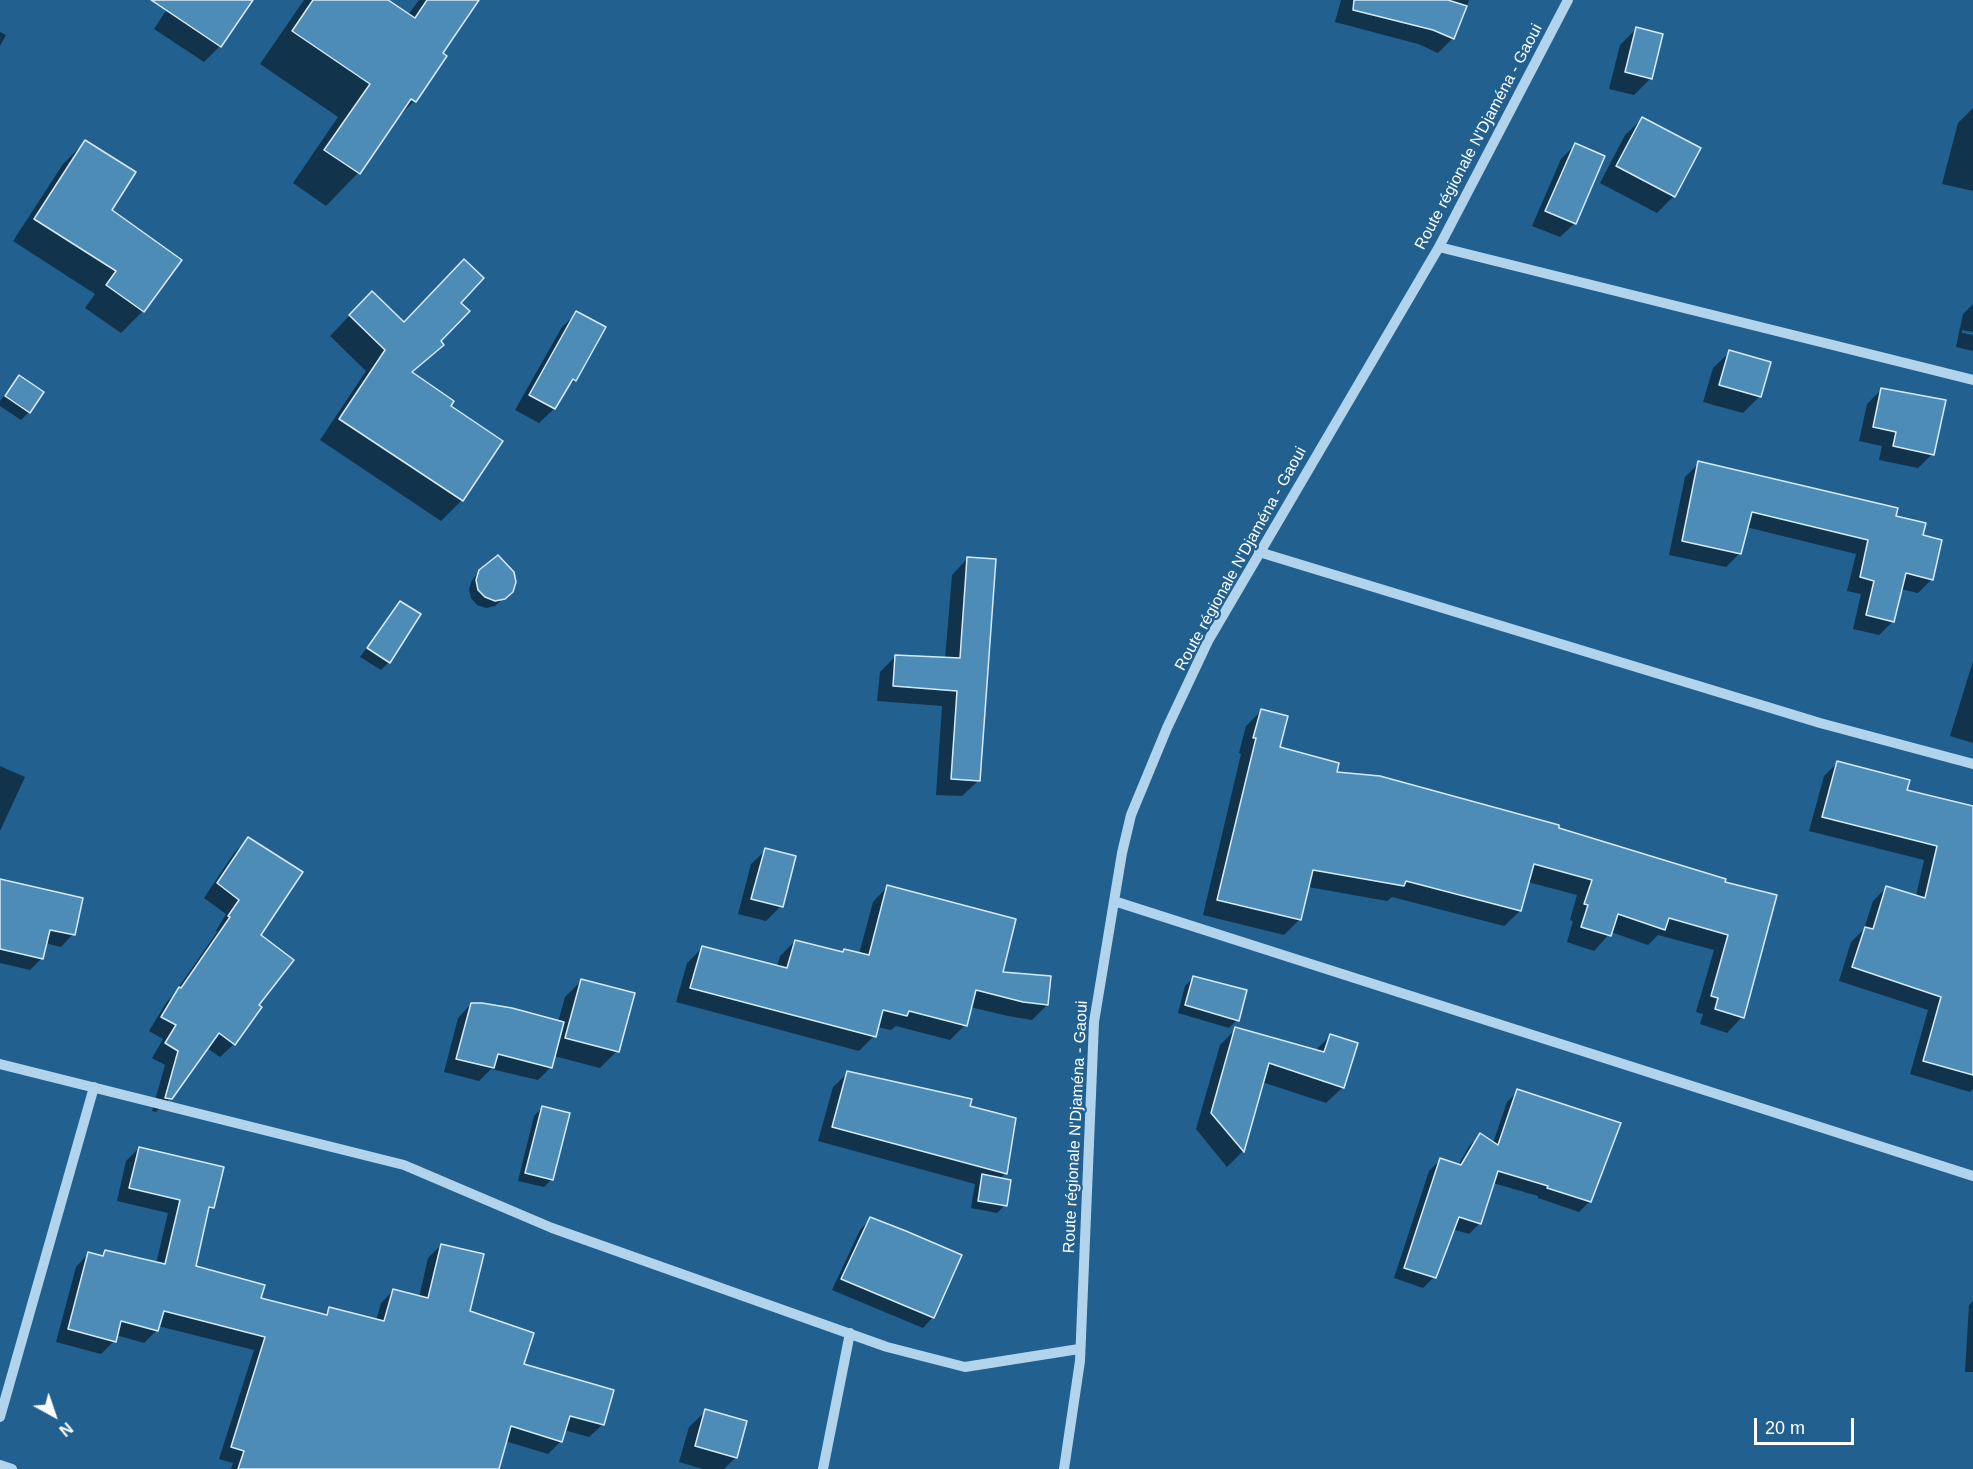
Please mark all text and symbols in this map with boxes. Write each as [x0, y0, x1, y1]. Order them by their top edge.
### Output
street label: Route régionale N'Djaména - Gaoui [1411, 21, 1547, 253]
street label: Route régionale N'Djaména - Gaoui [1171, 444, 1311, 674]
street label: Route régionale N'Djaména - Gaoui [1060, 1000, 1092, 1254]
north arrow [24, 1385, 84, 1445]
scale bar [1757, 1406, 1858, 1444]
text: 20 m [1765, 1418, 1805, 1438]
text: N [56, 1419, 76, 1439]

